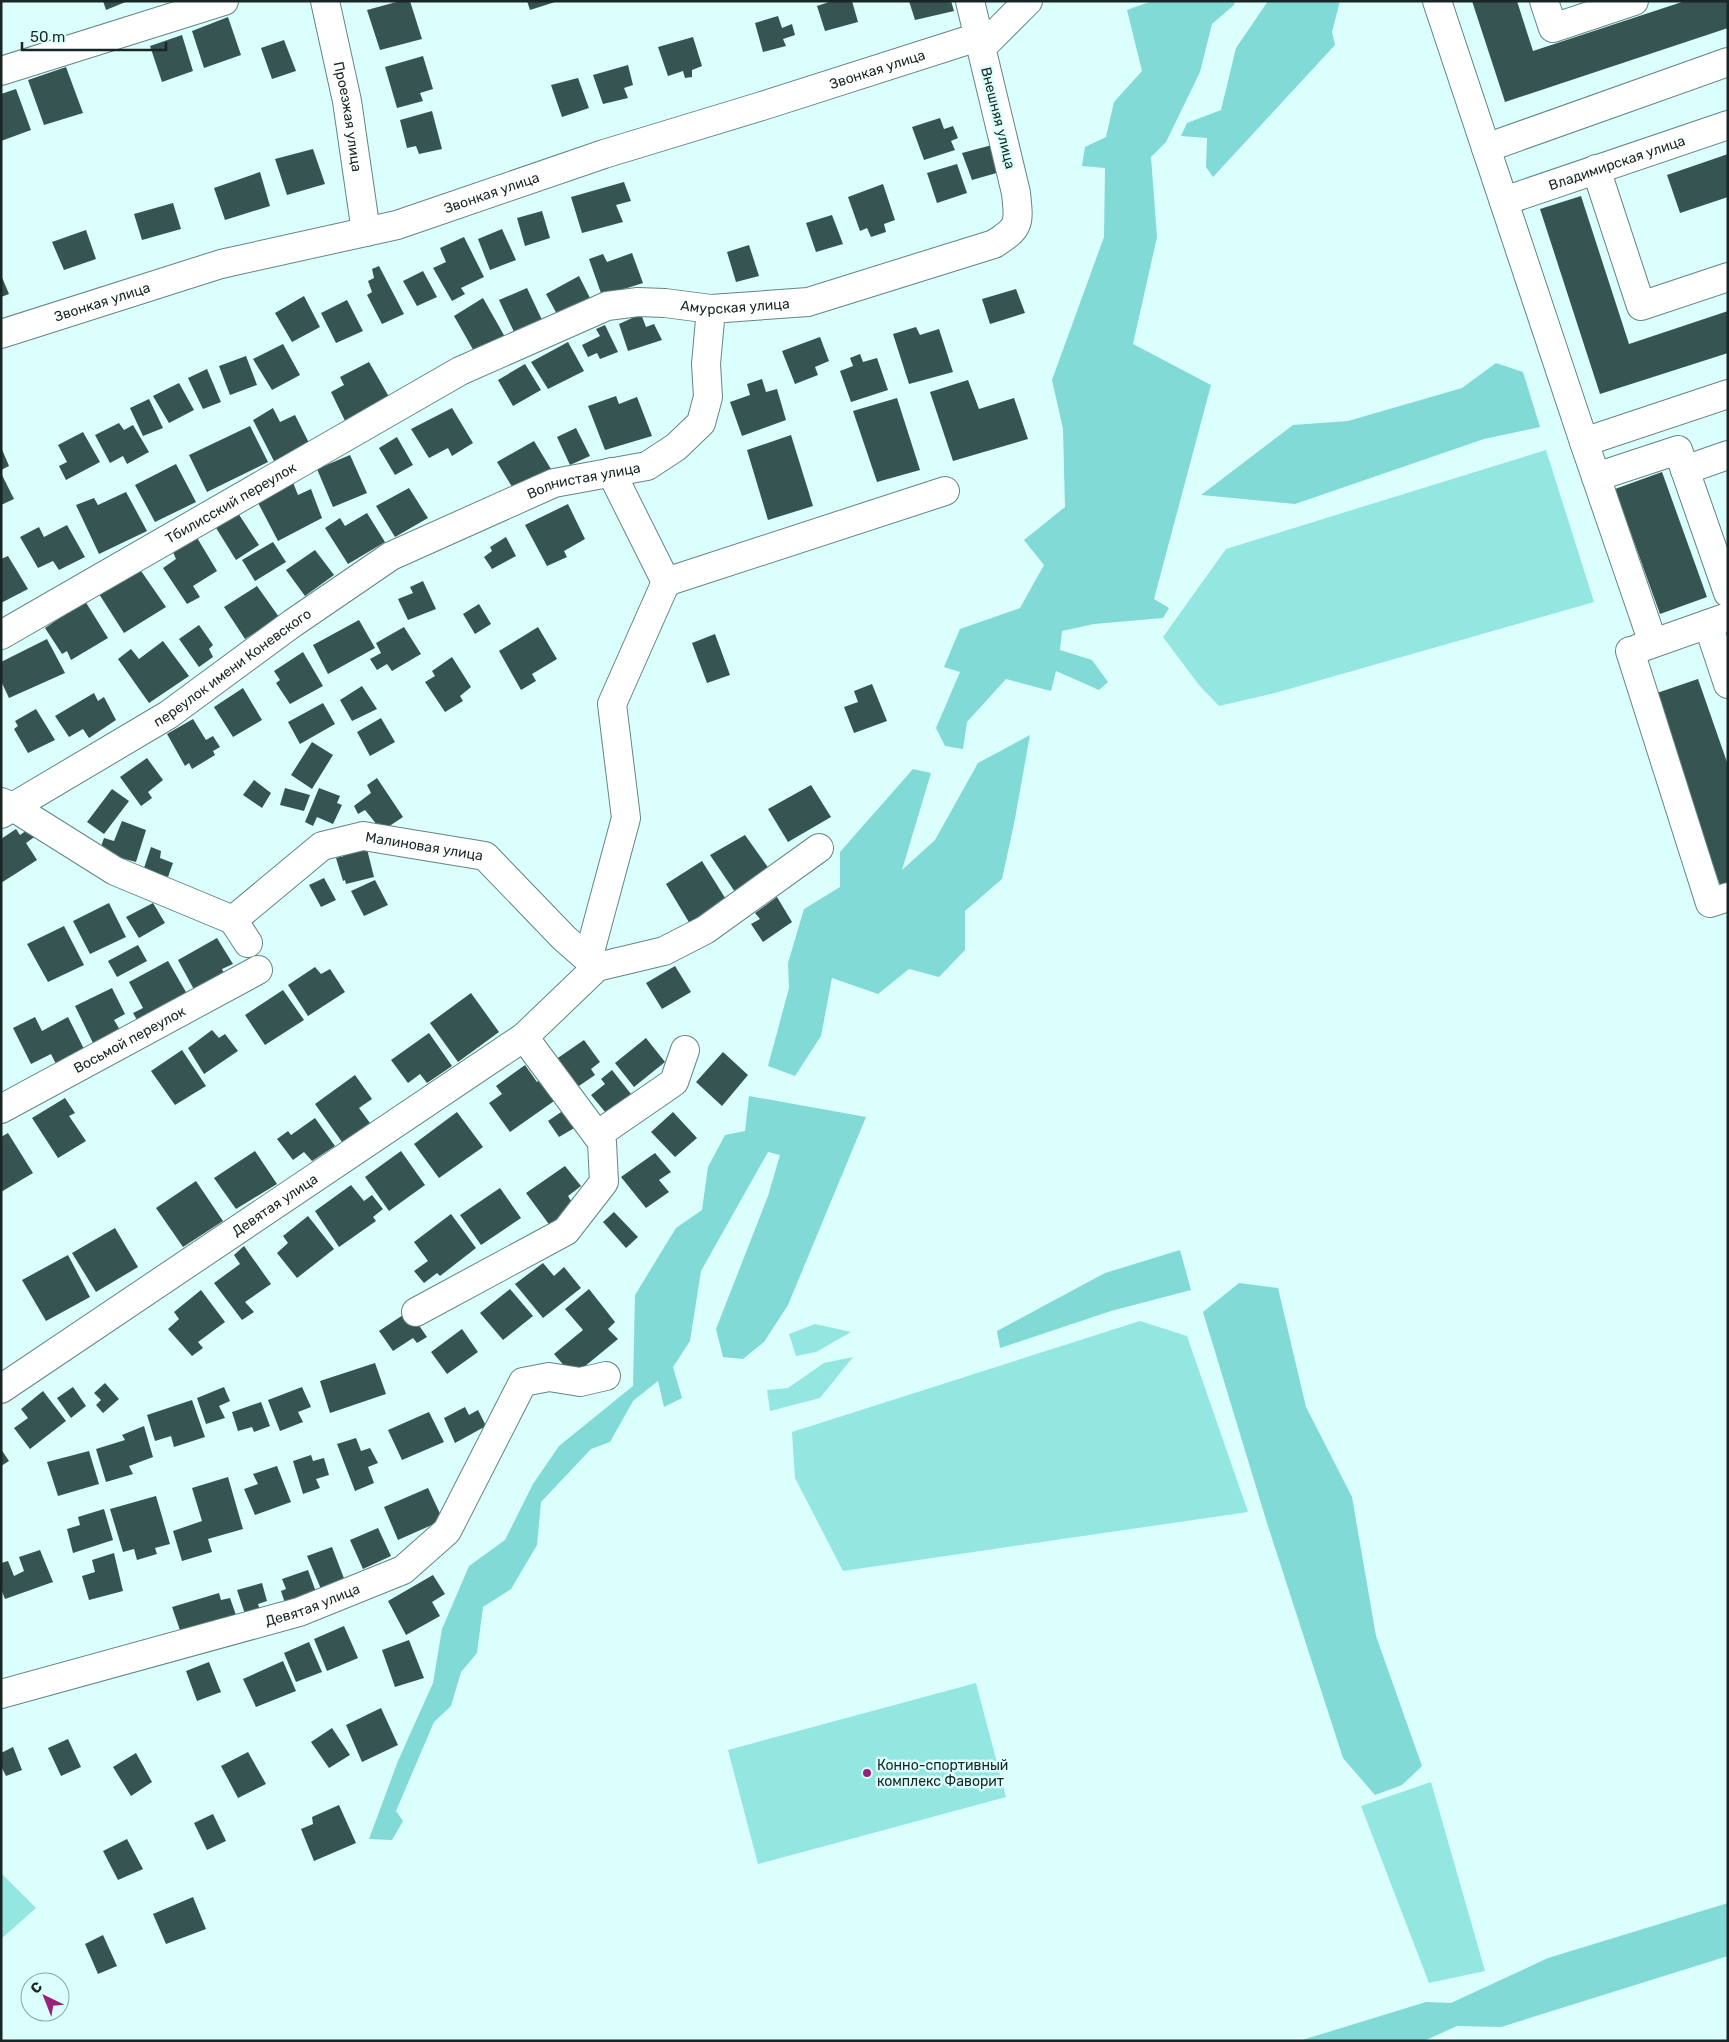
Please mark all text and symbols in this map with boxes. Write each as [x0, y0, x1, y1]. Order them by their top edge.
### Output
scale bar [22, 20, 166, 52]
text: 50 m [30, 28, 65, 46]
street label: Звонкая улица [827, 46, 927, 92]
street label: Проезжая улица [330, 60, 366, 173]
street label: Внешняя улица [977, 65, 1019, 171]
street label: Владимирская улица [1546, 132, 1687, 194]
street label: Звонкая улица [442, 168, 541, 217]
street label: Звонкая улица [52, 279, 152, 325]
street label: Амурская улица [680, 295, 790, 318]
street label: Тбилисский переулок [162, 458, 299, 547]
street label: Волнистая улица [524, 459, 642, 503]
street label: переулок имени Коневского [150, 605, 314, 730]
street label: Малиновая улица [364, 828, 484, 864]
street label: Восьмой переулок [71, 1002, 189, 1077]
street label: Девятая улица [229, 1170, 321, 1240]
street label: Девятая улица [263, 1580, 362, 1629]
place label: Конно-спортивный комплекс Фаворит [877, 1757, 1008, 1790]
marker: Конно-спортивный комплекс Фаворит [861, 1767, 873, 1779]
north arrow [20, 1972, 70, 2022]
text: С [27, 1978, 46, 1997]

